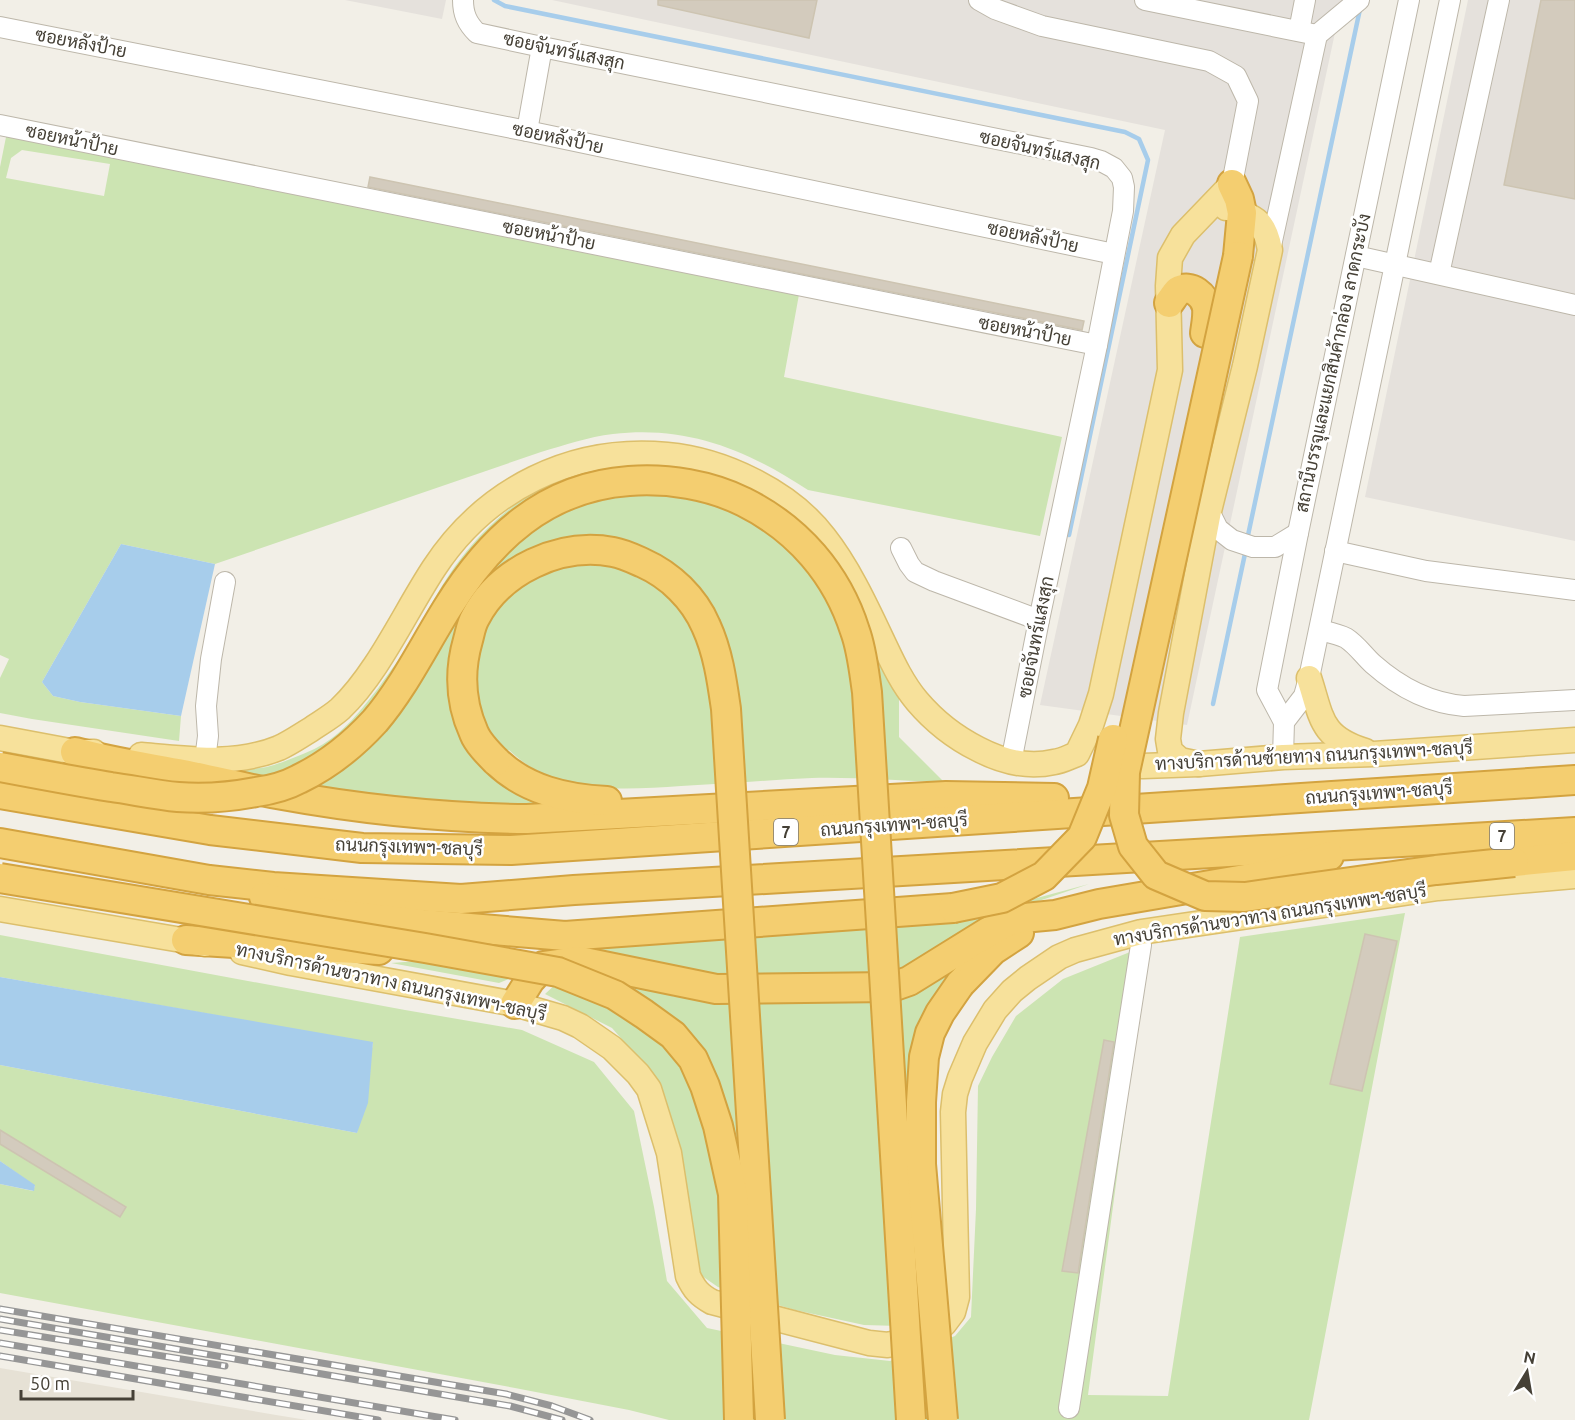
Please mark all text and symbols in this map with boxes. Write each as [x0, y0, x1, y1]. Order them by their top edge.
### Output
street label: ซอยหลังป้าย [34, 23, 129, 61]
street label: ซอยจันทร์แสงสุก [501, 25, 627, 76]
street label: ซอยหน้าป้าย [24, 118, 121, 159]
street label: ซอยหลังป้าย [511, 118, 606, 156]
street label: ซอยจันทร์แสงสุก [977, 123, 1103, 176]
street label: สถานีบรรจุและแยกสินค้ากล่อง ลาดกระบัง [1289, 211, 1376, 515]
street label: ซอยหน้าป้าย [501, 214, 598, 253]
street label: ซอยหลังป้าย [986, 217, 1081, 255]
street label: ซอยหน้าป้าย [977, 310, 1074, 349]
street label: ซอยจันทร์แสงสุก [1011, 574, 1060, 700]
street label: ทางบริการด้านซ้ายทาง ถนนกรุงเทพฯ-ชลบุรี [1154, 735, 1474, 776]
street label: ถนนกรุงเทพฯ-ชลบุรี [1304, 775, 1454, 810]
street label: ถนนกรุงเทพฯ-ชลบุรี [819, 807, 969, 842]
road number: 7 [774, 819, 798, 845]
road number: 7 [1490, 823, 1514, 849]
street label: ถนนกรุงเทพฯ-ชลบุรี [335, 831, 484, 862]
street label: ทางบริการด้านขวาทาง ถนนกรุงเทพฯ-ชลบุรี [1111, 877, 1429, 952]
street label: ทางบริการด้านขวาทาง ถนนกรุงเทพฯ-ชลบุรี [234, 936, 549, 1027]
north arrow [1497, 1342, 1557, 1402]
text: N [1522, 1347, 1537, 1367]
scale bar [21, 1363, 134, 1401]
text: 50 m [30, 1373, 70, 1393]

